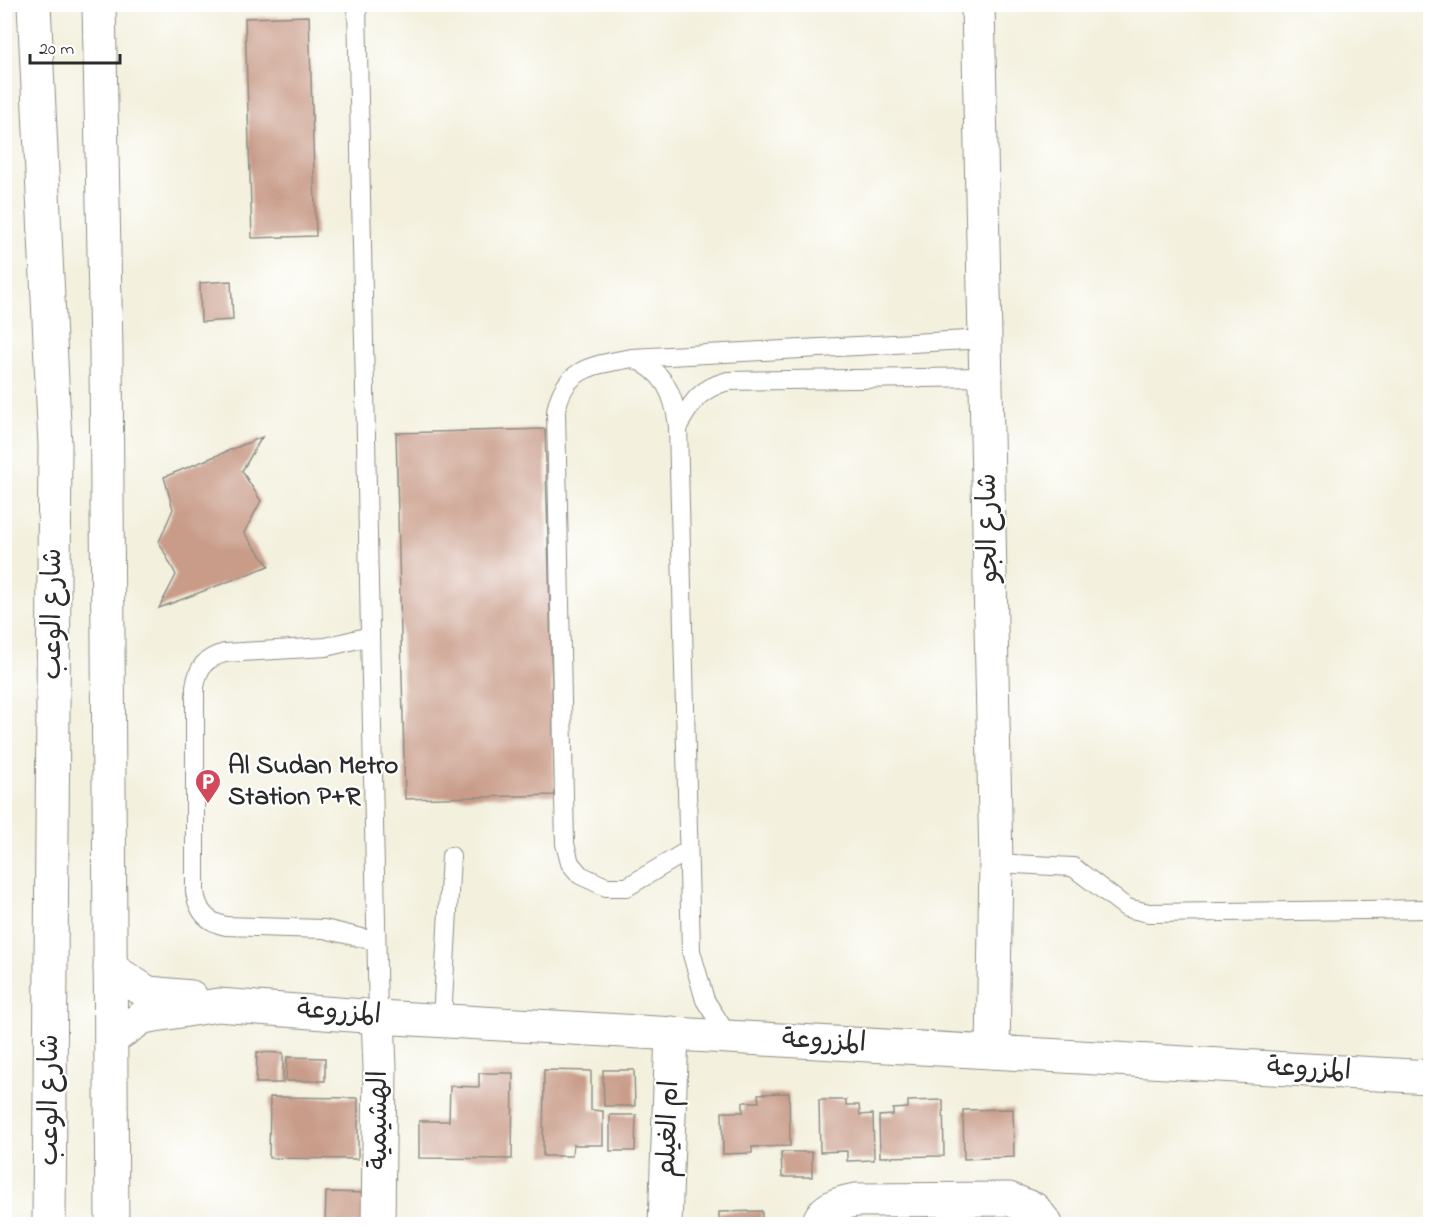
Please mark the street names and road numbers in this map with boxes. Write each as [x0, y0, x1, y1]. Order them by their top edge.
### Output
street label: شارع الجو [969, 473, 1009, 584]
street label: شارع الوعب [34, 548, 73, 680]
street label: المزروعة [296, 991, 382, 1035]
street label: المزروعة [781, 1020, 867, 1064]
street label: شارع الوعب [31, 1034, 70, 1166]
street label: المزروعة [1266, 1048, 1352, 1092]
street label: الهشيمية [360, 1070, 399, 1170]
street label: ام الغيلم [648, 1080, 690, 1178]

